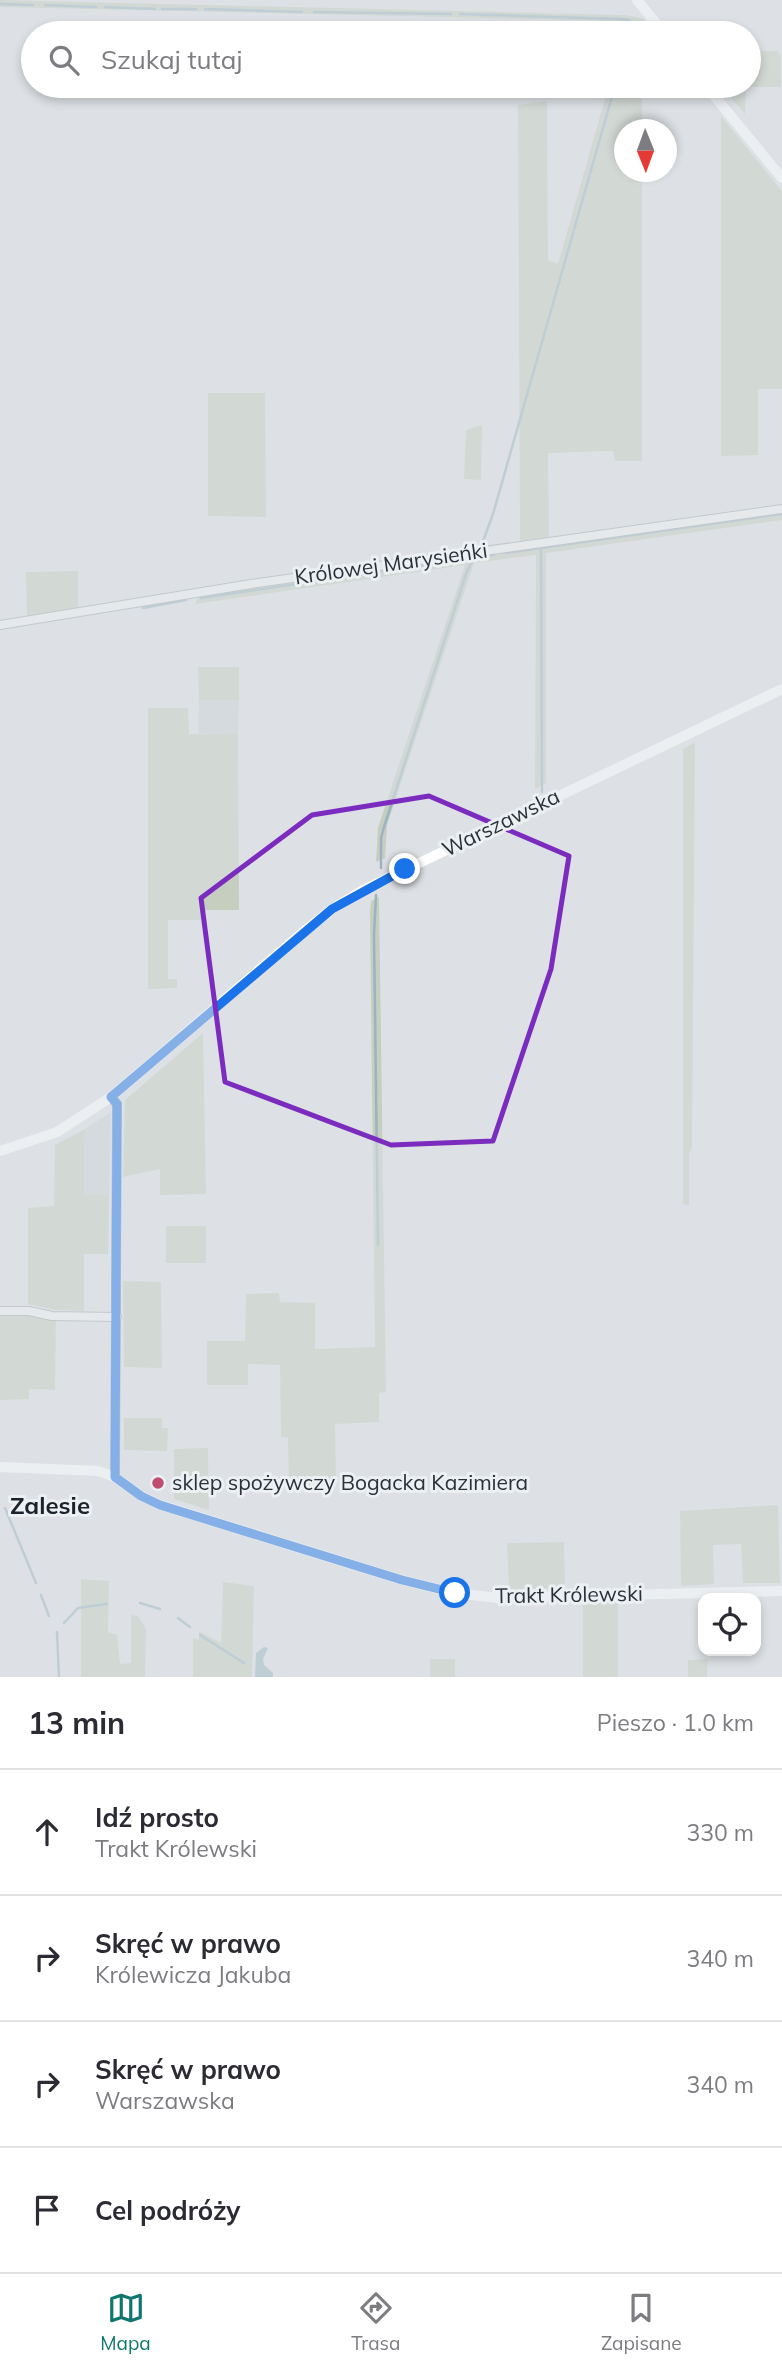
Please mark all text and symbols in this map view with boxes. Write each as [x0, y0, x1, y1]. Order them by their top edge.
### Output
search box [21, 21, 761, 98]
icon: search [45, 41, 83, 79]
text: Szukaj tutaj [101, 43, 243, 76]
north arrow [614, 119, 677, 182]
street label: Królowej Marysieńki [293, 537, 489, 589]
street label: Warszawska [438, 782, 564, 862]
route end [389, 853, 420, 884]
place label: sklep spożywczy Bogacka Kazimiera [172, 1469, 528, 1495]
marker: sklep spożywczy Bogacka Kazimiera [150, 1475, 166, 1491]
district label: Zalesie [10, 1490, 90, 1520]
route start [439, 1577, 470, 1608]
street label: Trakt Królewski [495, 1580, 643, 1608]
map controls [698, 1593, 761, 1656]
button: locate [698, 1593, 761, 1656]
text: 13 min [28, 1704, 125, 1742]
text: Pieszo · 1.0 km [597, 1708, 754, 1737]
text: Idź prosto [95, 1801, 219, 1834]
icon: ahead [28, 1813, 66, 1851]
text: 330 m [686, 1818, 754, 1847]
text: Trakt Królewski [95, 1834, 257, 1863]
text: Skręć w prawo [95, 1927, 281, 1960]
icon: right [28, 1939, 66, 1977]
text: 340 m [686, 1944, 754, 1973]
text: Królewicza Jakuba [95, 1960, 291, 1989]
text: Skręć w prawo [95, 2053, 281, 2086]
icon: right [28, 2065, 66, 2103]
text: 340 m [686, 2070, 754, 2099]
text: Warszawska [95, 2086, 235, 2115]
icon: arrive [28, 2191, 66, 2229]
text: Cel podróży [95, 2194, 240, 2227]
tab: Mapa [100, 2289, 151, 2355]
tab: Trasa [351, 2289, 400, 2355]
tab: Zapisane [601, 2289, 682, 2355]

